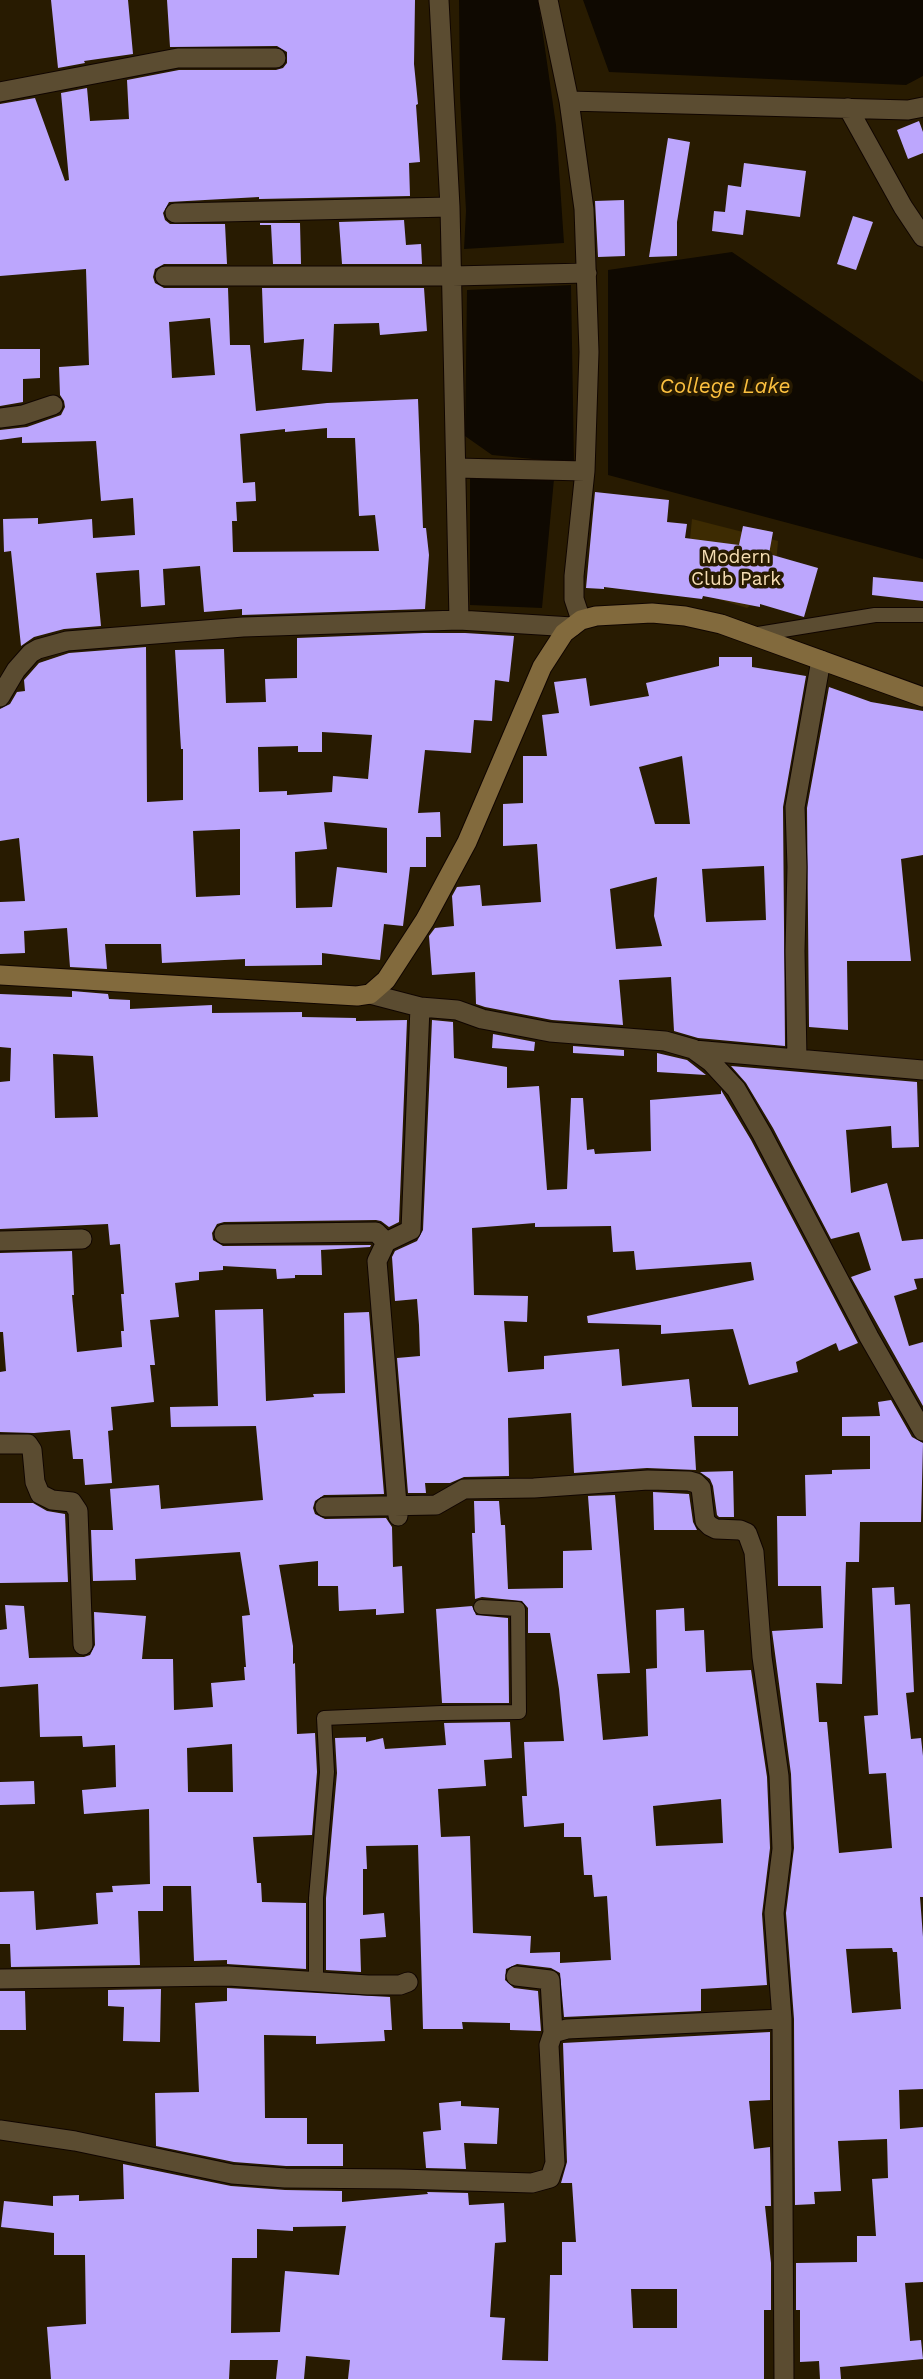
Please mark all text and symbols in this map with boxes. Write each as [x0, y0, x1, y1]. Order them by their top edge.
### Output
water label: College Lake [660, 374, 790, 400]
park label: Modern Club Park [691, 546, 781, 590]

